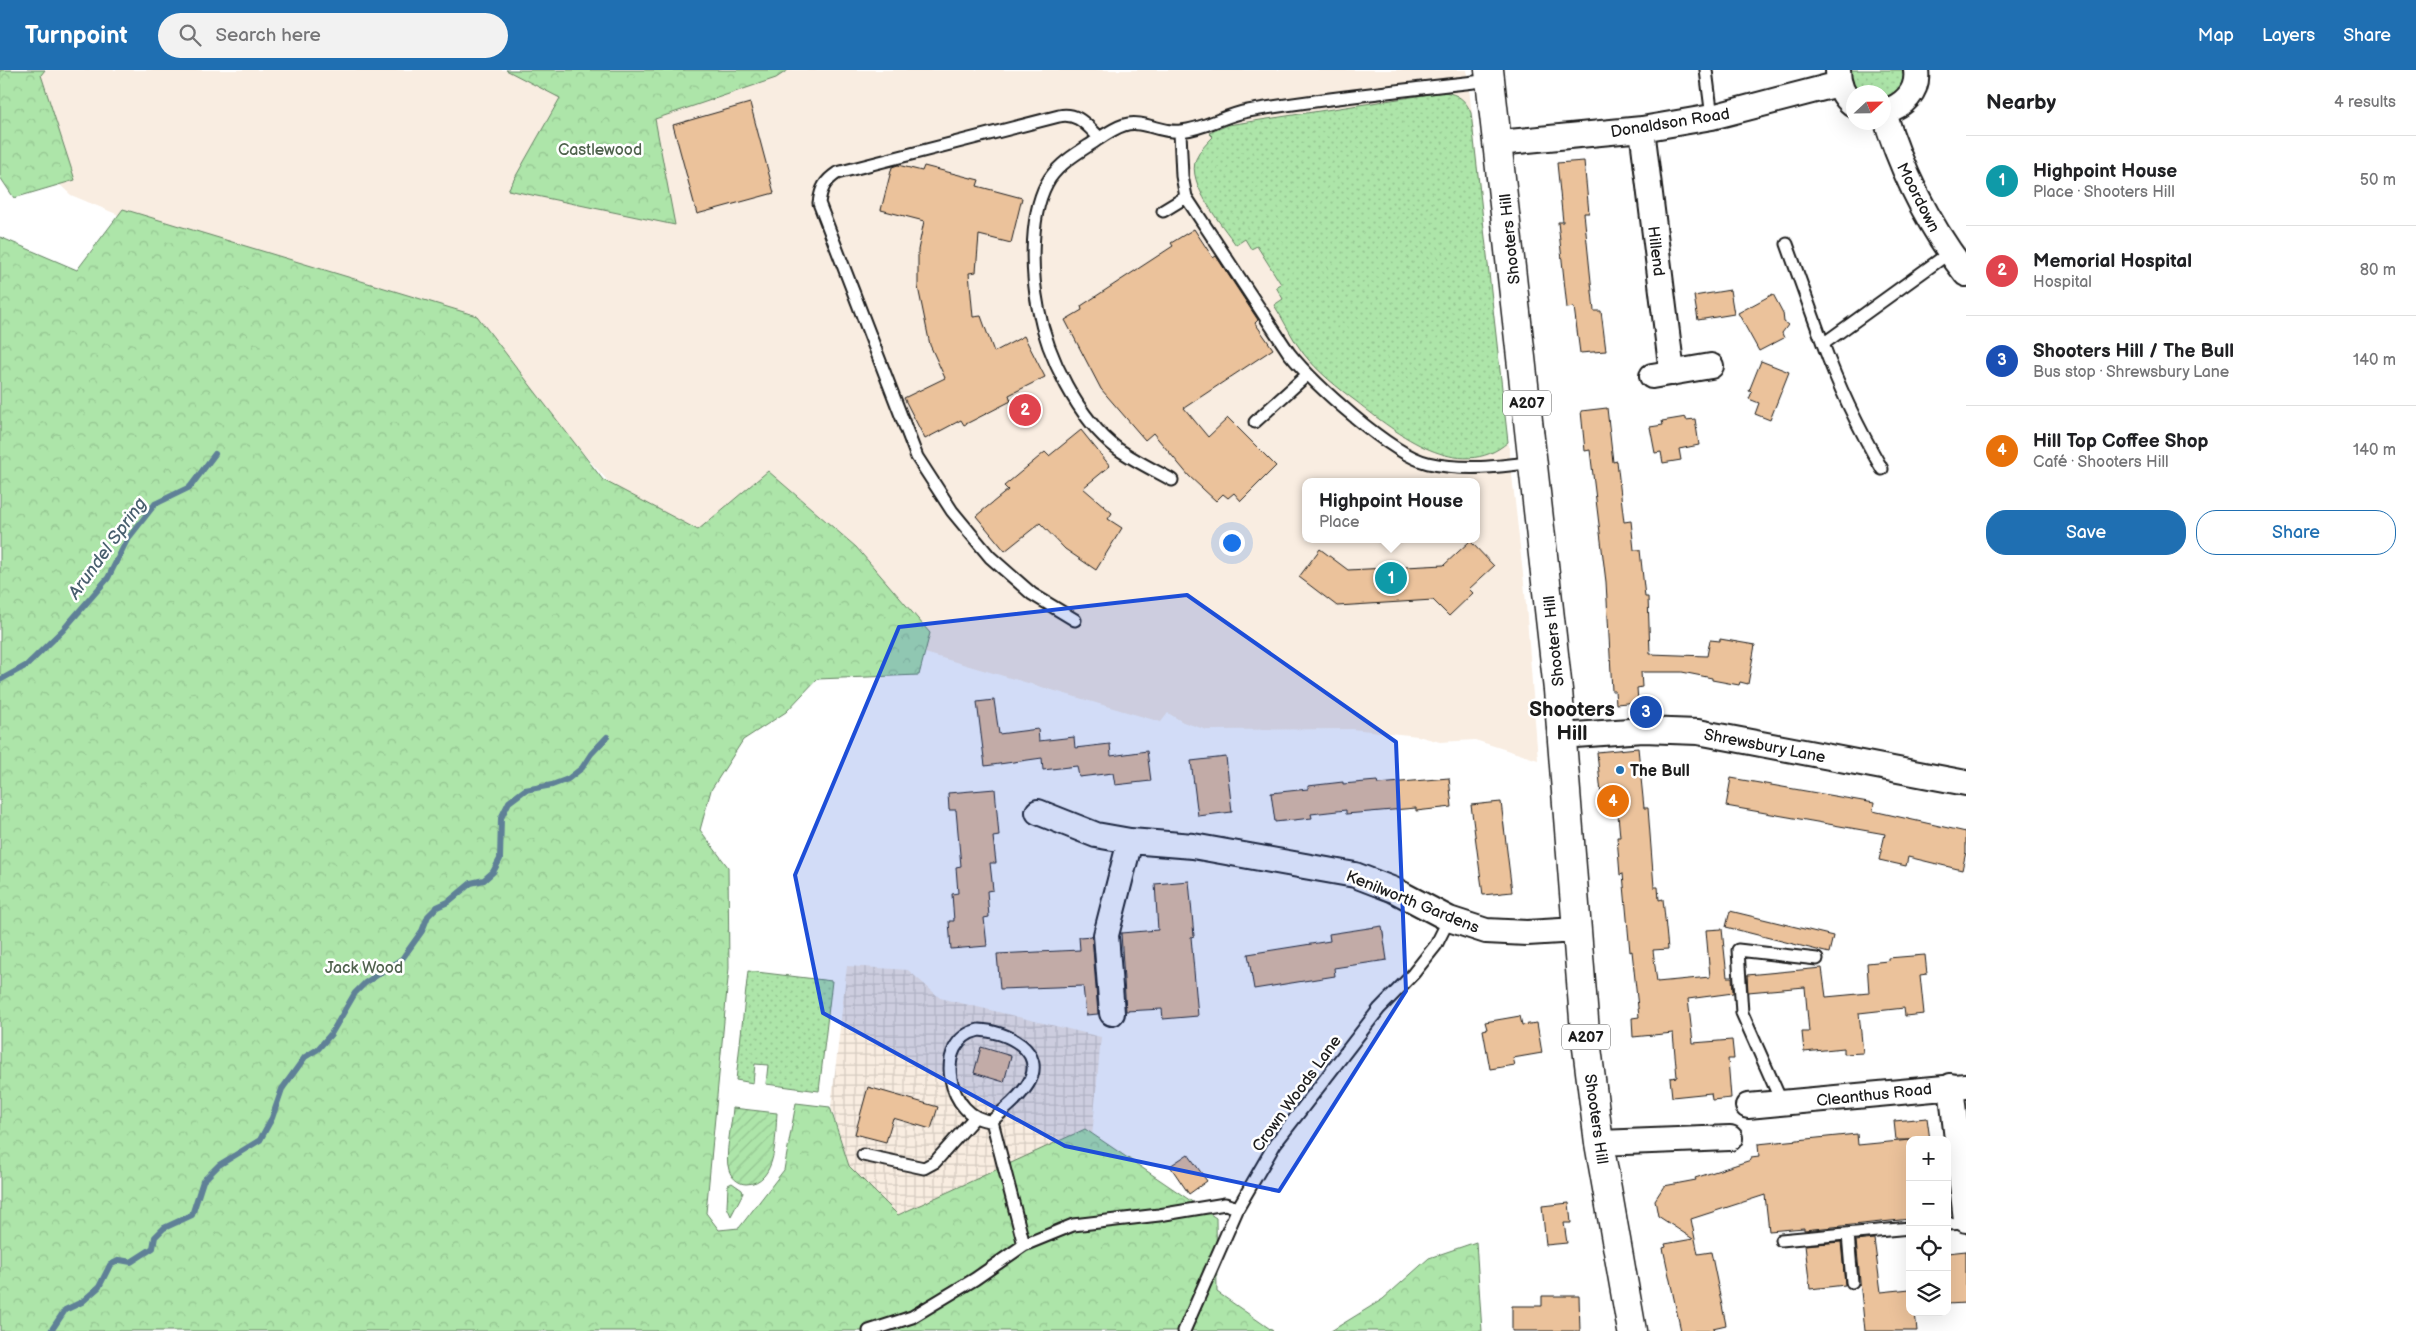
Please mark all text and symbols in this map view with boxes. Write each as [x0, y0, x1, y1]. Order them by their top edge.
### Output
search box [158, 13, 508, 58]
text: Turnpoint [25, 21, 128, 50]
icon: search [176, 21, 204, 49]
text: Search here [216, 24, 321, 47]
text: Map [2198, 25, 2234, 46]
text: Layers [2262, 25, 2315, 46]
text: Share [2343, 25, 2391, 46]
north arrow [1846, 85, 1891, 130]
text: Nearby [1986, 90, 2056, 115]
text: 4 results [2334, 93, 2396, 112]
street label: Donaldson Road [1609, 105, 1731, 142]
park label: Castlewood [558, 141, 642, 160]
street label: Moordown [1892, 160, 1943, 236]
text: Highpoint House [2033, 160, 2177, 183]
text: 1 [1999, 171, 2005, 190]
text: 50 m [2360, 171, 2396, 190]
text: Place · Shooters Hill [2033, 183, 2175, 202]
street label: Shooters Hill [1496, 193, 1525, 285]
street label: Hillend [1643, 225, 1668, 277]
text: Memorial Hospital [2033, 250, 2192, 273]
text: 2 [1997, 261, 2007, 280]
text: 80 m [2360, 261, 2396, 280]
text: Hospital [2033, 273, 2092, 292]
text: Shooters Hill / The Bull [2033, 340, 2234, 363]
text: 3 [1997, 351, 2007, 370]
text: 140 m [2353, 351, 2396, 370]
text: Bus stop · Shrewsbury Lane [2033, 363, 2229, 382]
road number: A207 [1503, 390, 1551, 416]
pin: 2 [1009, 391, 1041, 429]
text: Hill Top Coffee Shop [2033, 430, 2208, 453]
text: 4 [1997, 441, 2007, 460]
text: 140 m [2353, 441, 2396, 460]
text: Café · Shooters Hill [2033, 453, 2169, 472]
popup [1302, 478, 1480, 543]
text: Highpoint House [1319, 490, 1463, 513]
water label: Arundel Spring [63, 494, 151, 604]
button: Save [1986, 510, 2186, 555]
button: Share [2196, 510, 2396, 555]
text: Place [1319, 513, 1360, 532]
your location [1219, 530, 1245, 556]
pin: 1 [1375, 559, 1407, 597]
street label: Shooters Hill [1540, 595, 1569, 687]
pin: 3 [1630, 693, 1662, 731]
district label: Shooters Hill [1529, 697, 1615, 746]
street label: Shrewsbury Lane [1702, 725, 1828, 768]
place label: The Bull [1630, 762, 1690, 781]
marker: The Bull [1614, 764, 1626, 776]
pin: 4 [1597, 782, 1629, 820]
street label: Kenilworth Gardens [1343, 867, 1482, 938]
park label: Jack Wood [325, 959, 403, 978]
road number: A207 [1562, 1024, 1610, 1050]
street label: Crown Woods Lane [1249, 1032, 1346, 1156]
street label: Shooters Hill [1580, 1073, 1611, 1166]
street label: Cleanthus Road [1816, 1080, 1933, 1111]
map controls [1906, 1136, 1951, 1316]
button: + [1906, 1136, 1951, 1181]
button: − [1906, 1181, 1951, 1226]
button: locate [1906, 1226, 1951, 1271]
button: layers [1906, 1271, 1951, 1316]

